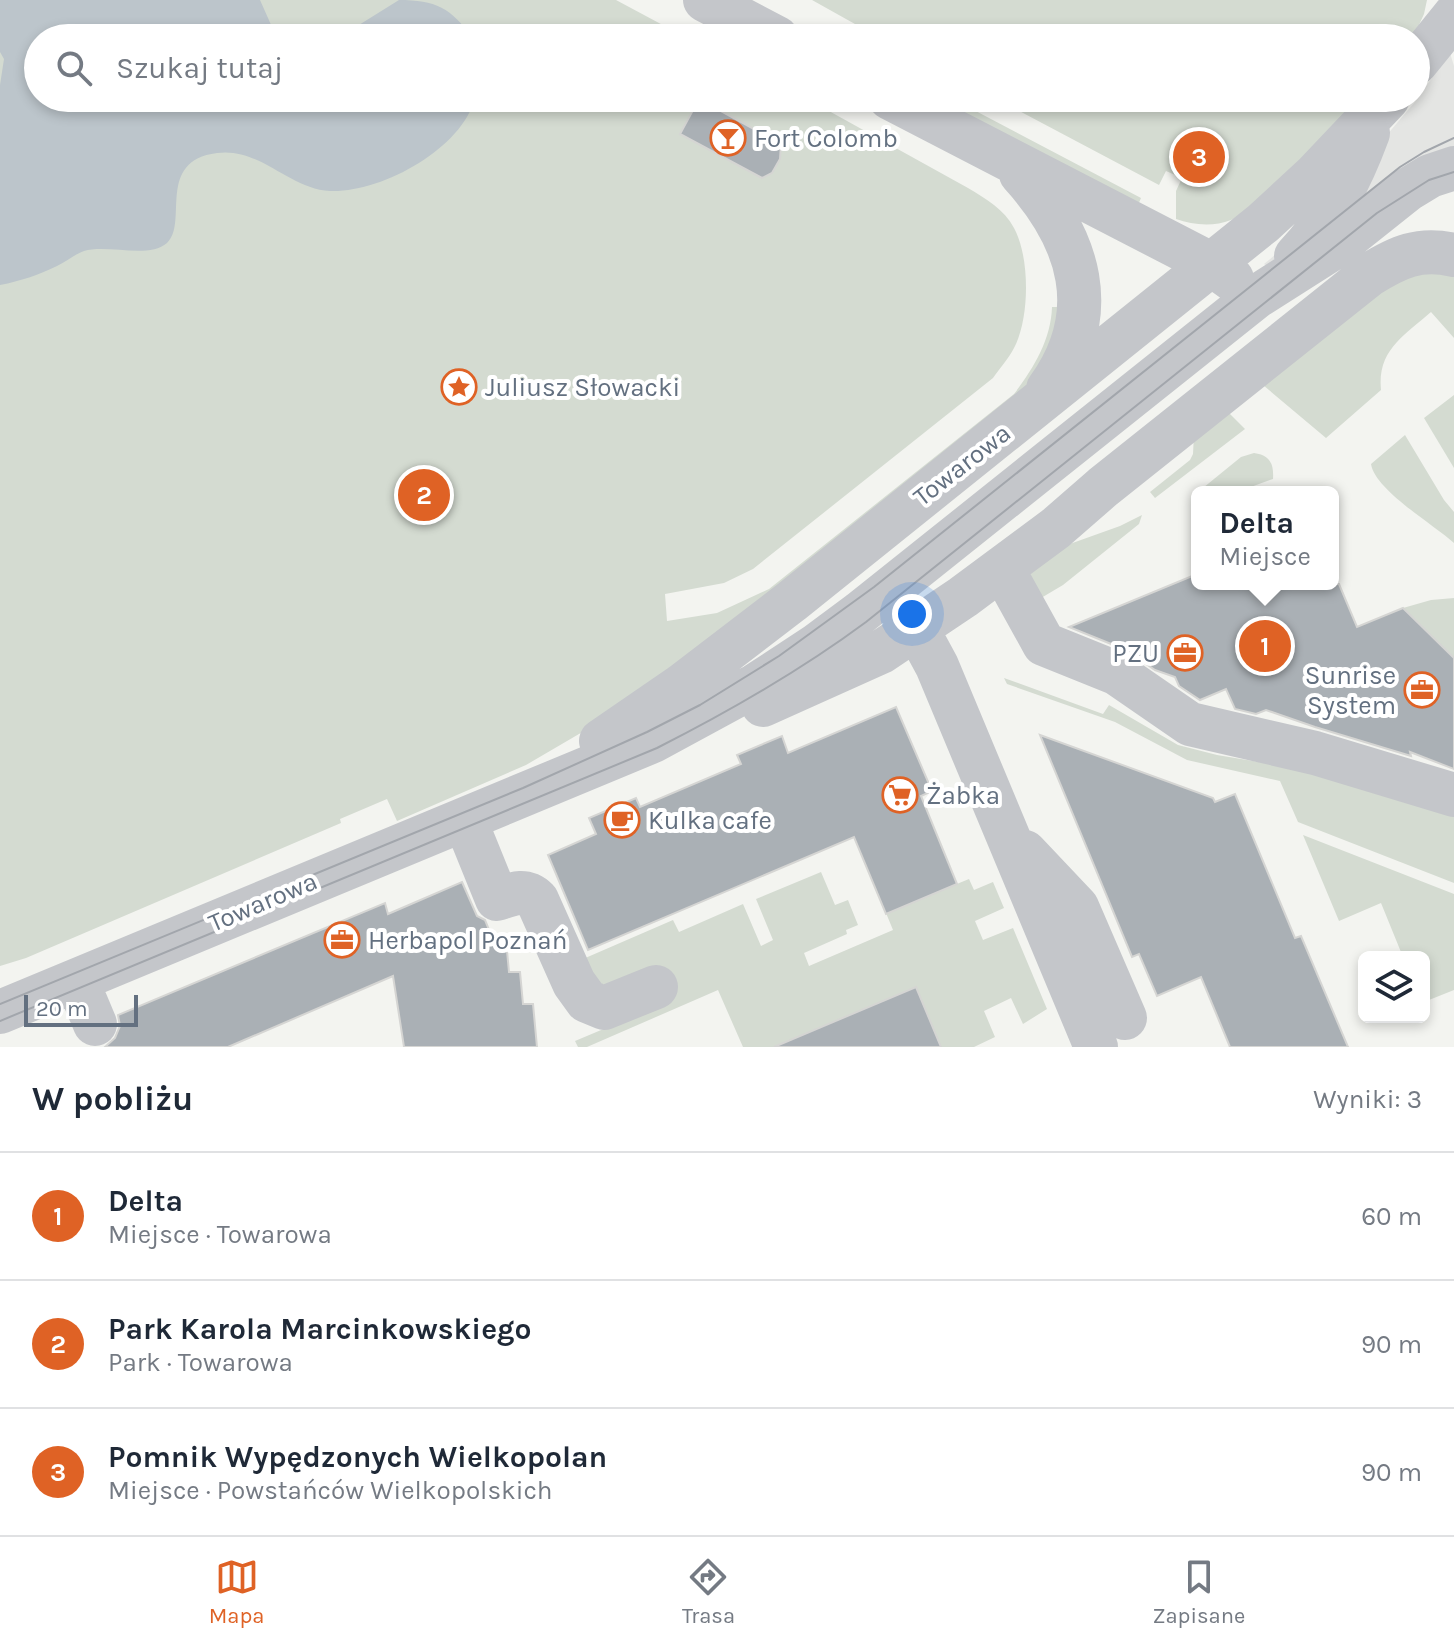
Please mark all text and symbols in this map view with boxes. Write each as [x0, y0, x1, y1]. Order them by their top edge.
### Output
search box [24, 24, 1430, 112]
icon: search [52, 46, 96, 90]
text: Szukaj tutaj [116, 50, 283, 86]
bar icon: Fort Colomb [709, 119, 747, 157]
place label: Fort Colomb [754, 123, 898, 154]
pin: 3 [1173, 127, 1225, 187]
place icon: Juliusz Słowacki [440, 368, 478, 406]
place label: Juliusz Słowacki [485, 372, 680, 403]
street label: Towarowa [907, 417, 1017, 513]
pin: 2 [398, 465, 450, 525]
popup [1191, 486, 1339, 590]
text: Delta [1219, 505, 1294, 541]
text: Miejsce [1219, 541, 1311, 572]
your location [892, 594, 932, 634]
pin: 1 [1239, 616, 1291, 676]
office icon: PZU [1166, 634, 1204, 672]
place label: PZU [1112, 638, 1159, 669]
place label: Sunrise System [1305, 660, 1396, 721]
office icon: Sunrise System [1403, 671, 1441, 709]
supermarket icon: Żabka [881, 776, 919, 814]
place label: Żabka [926, 780, 1000, 811]
cafe icon: Kulka cafe [603, 801, 641, 839]
place label: Kulka cafe [648, 805, 772, 836]
street label: Towarowa [204, 865, 322, 939]
office icon: Herbapol Poznań [323, 921, 361, 959]
place label: Herbapol Poznań [368, 925, 567, 956]
map controls [1358, 951, 1430, 1023]
button: layers [1358, 951, 1430, 1023]
scale bar [24, 991, 138, 1027]
text: 20 m [36, 996, 88, 1022]
text: W pobliżu [32, 1079, 193, 1119]
text: Wyniki: 3 [1313, 1084, 1422, 1115]
text: Delta [108, 1183, 183, 1219]
text: 1 [53, 1201, 63, 1232]
text: 60 m [1361, 1201, 1422, 1232]
text: Miejsce · Towarowa [108, 1219, 332, 1250]
text: Park Karola Marcinkowskiego [108, 1311, 531, 1347]
text: 2 [50, 1329, 66, 1360]
text: 90 m [1361, 1329, 1422, 1360]
text: Park · Towarowa [108, 1347, 293, 1378]
text: Pomnik Wypędzonych Wielkopolan [108, 1439, 607, 1475]
text: 3 [50, 1457, 66, 1488]
text: 90 m [1361, 1457, 1422, 1488]
text: Miejsce · Powstańców Wielkopolskich [108, 1475, 553, 1506]
tab: Mapa [209, 1555, 264, 1629]
tab: Trasa [682, 1555, 735, 1629]
tab: Zapisane [1152, 1555, 1245, 1629]

